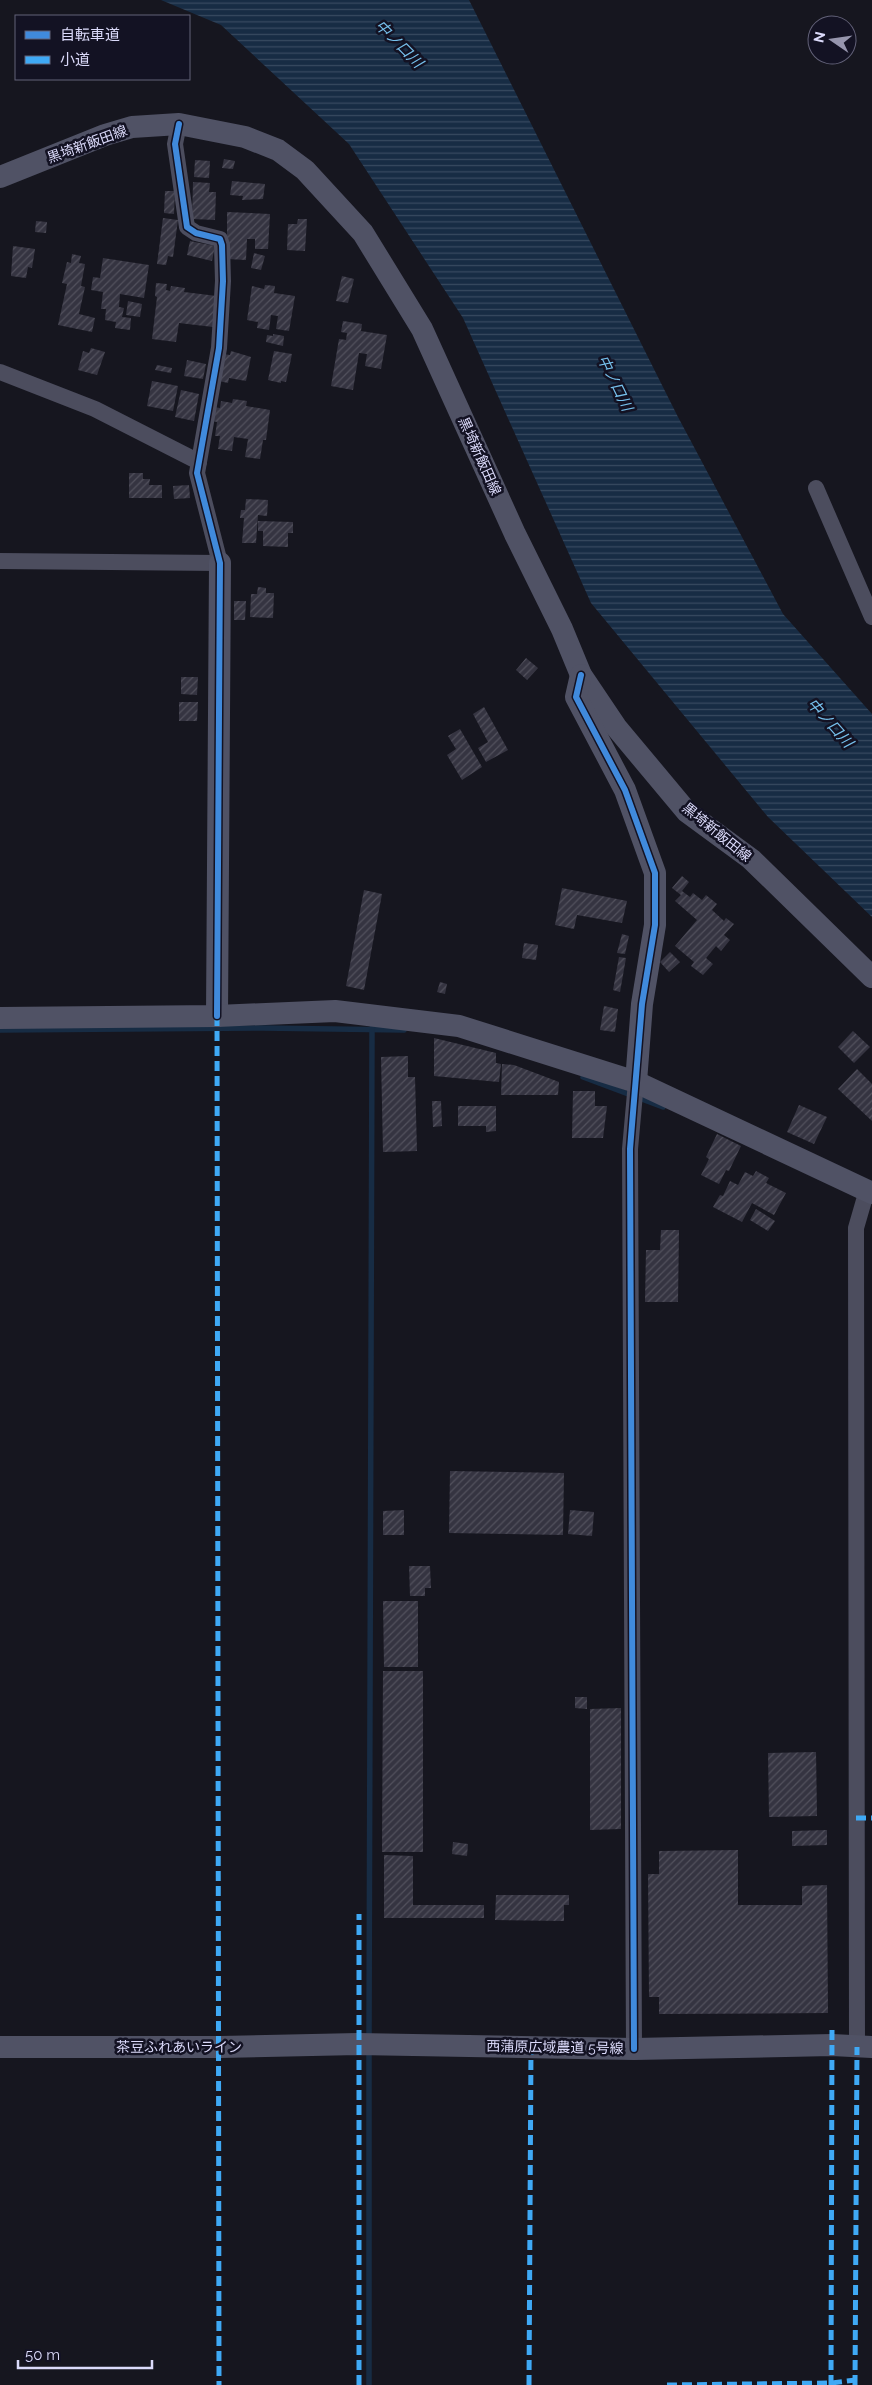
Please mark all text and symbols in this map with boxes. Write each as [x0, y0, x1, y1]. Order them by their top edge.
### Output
legend [15, 15, 190, 80]
north arrow [807, 15, 857, 65]
water label: 中ノ口川 [371, 16, 428, 73]
text: 自転車道 [60, 26, 120, 44]
text: N [810, 30, 828, 44]
text: 小道 [60, 51, 90, 69]
street label: 黒埼新飯田線 [45, 122, 129, 166]
water label: 中ノ口川 [594, 352, 637, 416]
street label: 黒埼新飯田線 [456, 414, 504, 498]
water label: 中ノ口川 [803, 695, 858, 753]
street label: 黒埼新飯田線 [679, 799, 755, 865]
street label: 西蒲原広域農道 5号線 [486, 2038, 624, 2056]
street label: 茶豆ふれあいライン [116, 2039, 242, 2055]
scale bar [18, 2338, 151, 2370]
text: 50 m [25, 2346, 60, 2364]

